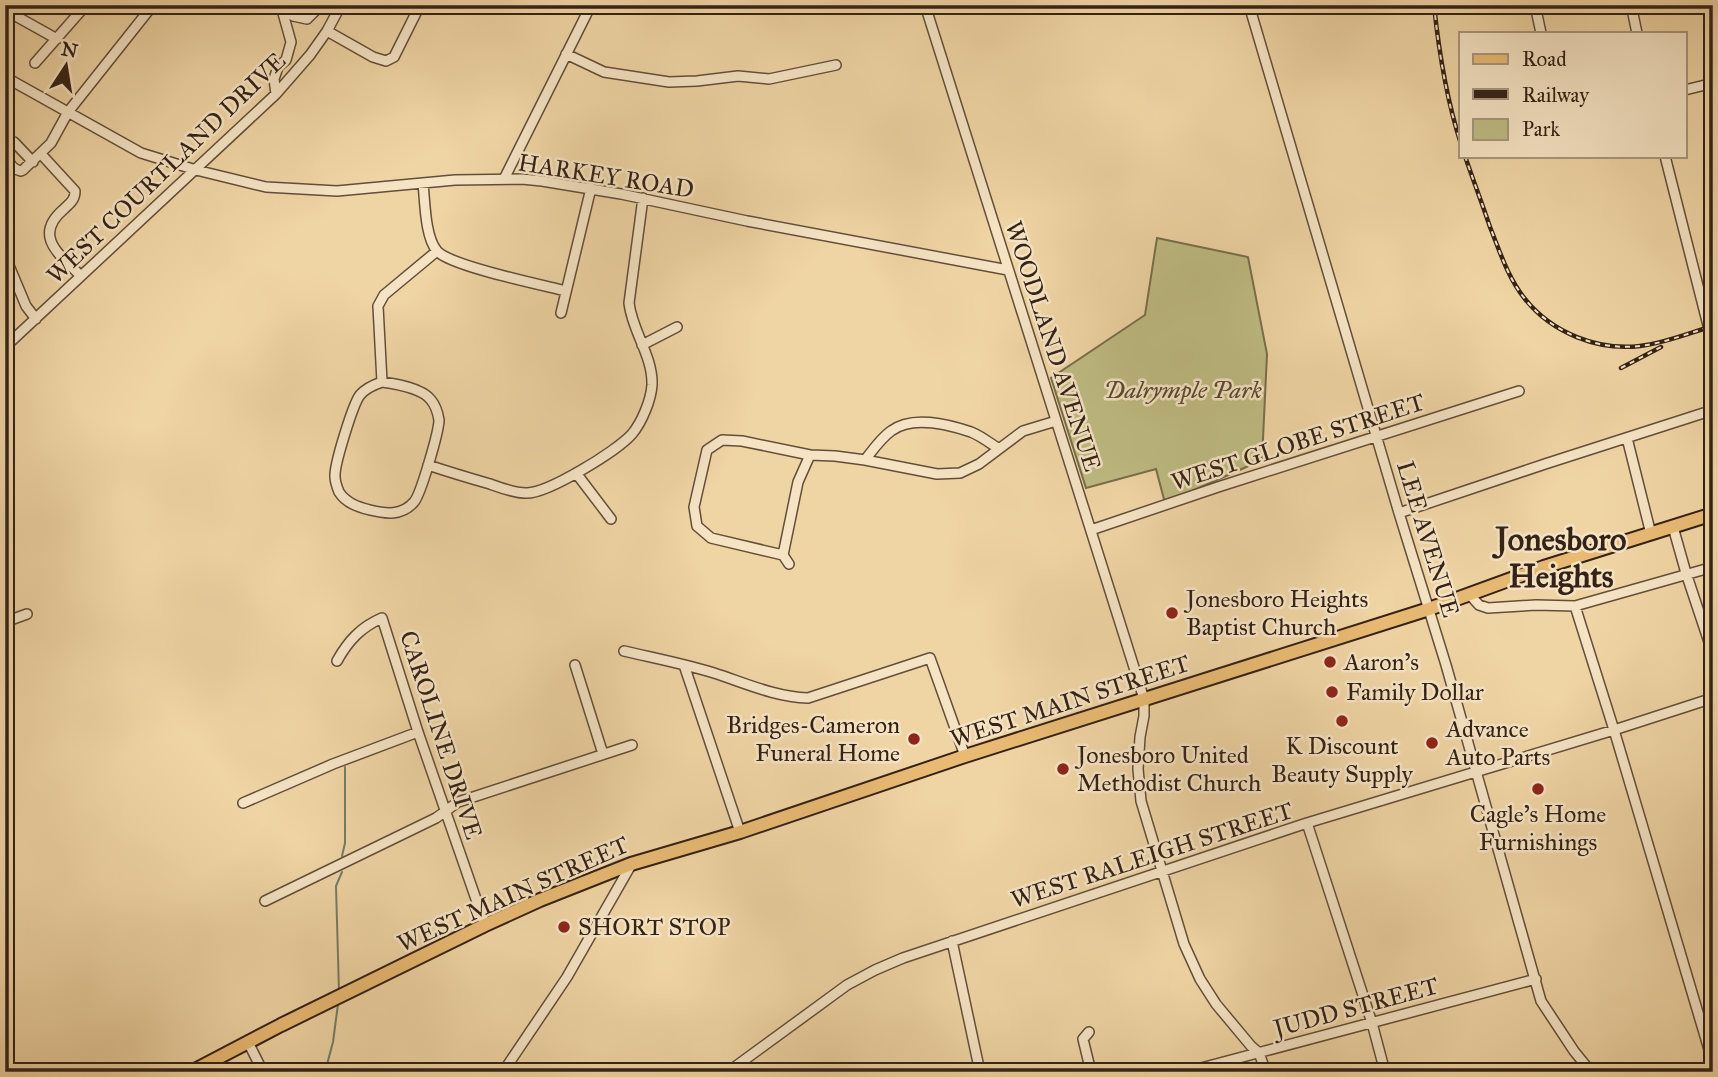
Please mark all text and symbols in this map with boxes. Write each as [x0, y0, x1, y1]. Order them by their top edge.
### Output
north arrow [32, 32, 102, 102]
legend [1459, 32, 1686, 158]
street label: WEST COURTLAND DRIVE [41, 46, 291, 290]
text: Road [1522, 46, 1567, 72]
text: Railway [1522, 82, 1590, 108]
text: Park [1522, 116, 1560, 142]
street label: HARKEY ROAD [516, 147, 696, 205]
street label: WOODLAND AVENUE [998, 217, 1108, 475]
park label: Dalrymple Park [1104, 375, 1262, 405]
street label: WEST GLOBE STREET [1167, 387, 1429, 497]
street label: LEE AVENUE [1390, 457, 1466, 621]
district label: Jonesboro Heights [1492, 520, 1626, 596]
place label: Jonesboro Heights Baptist Church [1183, 584, 1368, 642]
marker: Jonesboro Heights Baptist Church [1164, 605, 1180, 621]
street label: CAROLINE DRIVE [393, 627, 489, 843]
place label: Aaron's [1343, 647, 1419, 677]
street label: WEST MAIN STREET [946, 648, 1194, 754]
marker: Aaron's [1322, 654, 1338, 670]
place label: Family Dollar [1346, 677, 1484, 707]
marker: Family Dollar [1324, 684, 1340, 700]
place label: Bridges-Cameron Funeral Home [726, 710, 900, 768]
marker: K Discount Beauty Supply [1334, 713, 1350, 729]
place label: Advance Auto Parts [1445, 714, 1550, 772]
marker: Bridges-Cameron Funeral Home [906, 731, 922, 747]
place label: K Discount Beauty Supply [1271, 731, 1414, 789]
marker: Advance Auto Parts [1424, 735, 1440, 751]
place label: Jonesboro United Methodist Church [1074, 740, 1261, 798]
marker: Jonesboro United Methodist Church [1055, 761, 1071, 777]
marker: Cagle’s Home Furnishings [1530, 781, 1546, 797]
street label: WEST RALEIGH STREET [1007, 795, 1297, 915]
place label: Cagle’s Home Furnishings [1470, 799, 1606, 857]
street label: WEST MAIN STREET [393, 829, 633, 959]
place label: SHORT STOP [578, 912, 731, 942]
marker: SHORT STOP [556, 919, 572, 935]
street label: JUDD STREET [1267, 971, 1442, 1044]

